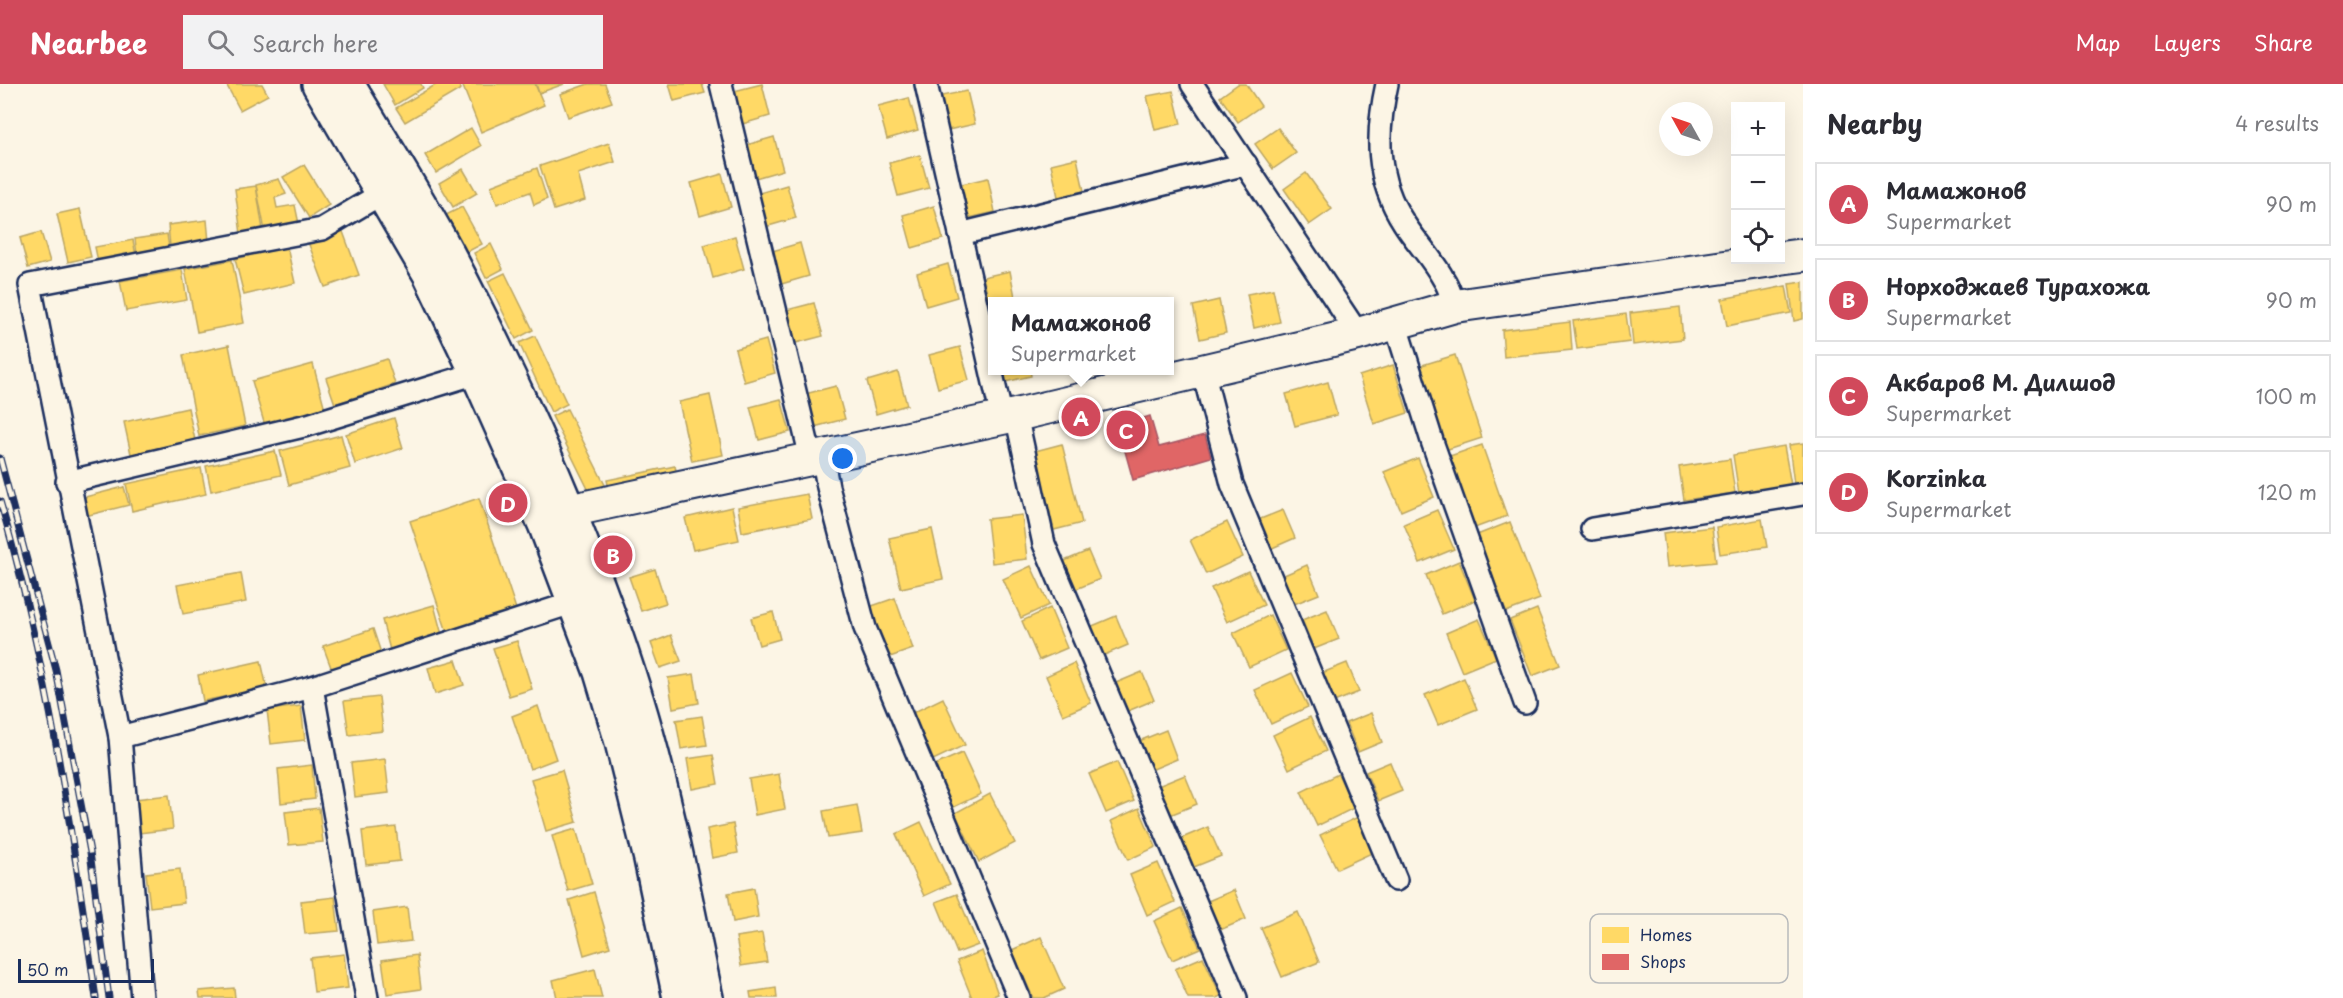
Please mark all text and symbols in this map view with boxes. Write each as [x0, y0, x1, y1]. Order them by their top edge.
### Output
search box [183, 15, 603, 69]
text: Nearbee [30, 21, 147, 64]
icon: search [204, 26, 237, 59]
text: Search here [252, 26, 378, 59]
text: Map [2076, 26, 2120, 58]
text: Layers [2153, 26, 2221, 58]
text: Share [2254, 26, 2313, 58]
north arrow [1659, 102, 1713, 156]
map controls [1731, 102, 1785, 264]
button: + [1731, 102, 1785, 156]
text: Nearby [1827, 104, 1922, 143]
text: 4 results [2235, 108, 2319, 138]
button: − [1731, 156, 1785, 210]
text: Мамажонов [1886, 173, 2027, 206]
text: A [1841, 189, 1856, 219]
text: 90 m [2266, 189, 2317, 219]
text: Supermarket [1886, 206, 2012, 236]
button: locate [1731, 210, 1785, 264]
text: Норходжаев Турахожа [1886, 269, 2150, 302]
text: B [1842, 285, 1855, 315]
text: 90 m [2266, 285, 2317, 315]
popup [988, 297, 1174, 375]
text: Supermarket [1886, 302, 2012, 332]
text: Мамажонов [1011, 305, 1151, 338]
text: Supermarket [1011, 338, 1136, 368]
text: Акбаров М. Дилшод [1886, 365, 2116, 398]
text: C [1841, 381, 1856, 411]
text: 100 m [2256, 381, 2317, 411]
pin: A [1062, 394, 1100, 440]
text: Supermarket [1886, 398, 2012, 428]
pin: C [1106, 408, 1146, 452]
your location [828, 444, 857, 473]
text: Korzinka [1886, 461, 1987, 494]
text: D [1841, 477, 1856, 507]
text: 120 m [2258, 477, 2317, 507]
pin: D [488, 480, 528, 526]
text: Supermarket [1886, 494, 2012, 524]
pin: B [594, 532, 632, 578]
legend [1590, 914, 1788, 983]
text: Homes [1640, 922, 1692, 946]
text: Shops [1640, 949, 1686, 973]
scale bar [18, 956, 154, 984]
text: 50 m [27, 957, 68, 981]

